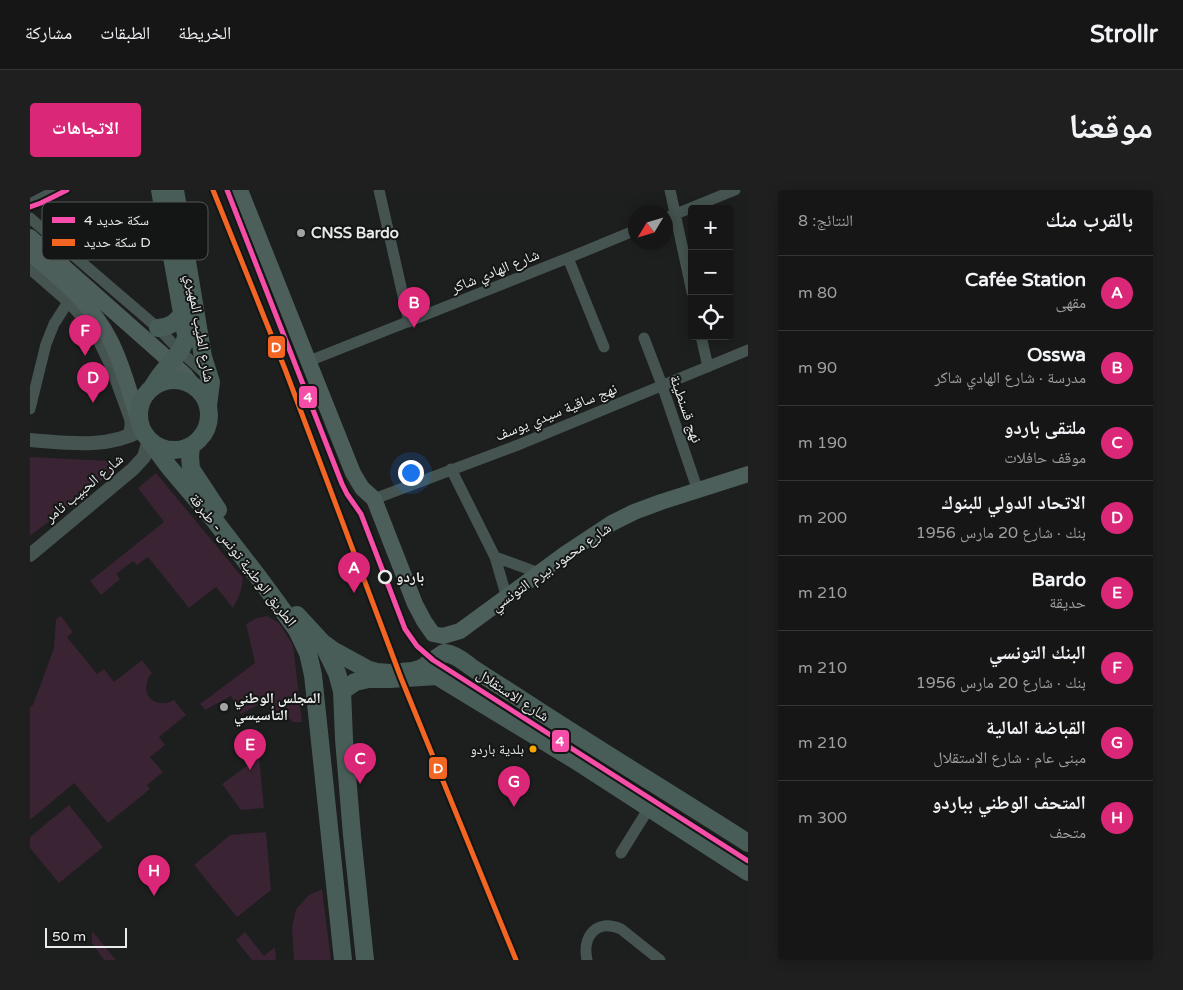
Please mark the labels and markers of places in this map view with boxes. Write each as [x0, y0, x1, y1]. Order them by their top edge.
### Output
place label: CNSS Bardo [311, 224, 399, 242]
marker: CNSS Bardo [295, 227, 307, 239]
pin: B [398, 287, 430, 328]
pin: F [69, 315, 101, 356]
pin: D [77, 362, 109, 403]
pin: A [338, 552, 370, 593]
place label: باردو [396, 568, 424, 586]
marker: باردو [378, 570, 392, 584]
place label: المجلس الوطني التأسيسي [234, 689, 321, 727]
marker: المجلس الوطني التأسيسي [218, 701, 230, 713]
pin: E [234, 729, 266, 770]
place label: بلدية باردو [470, 741, 524, 758]
pin: C [344, 743, 376, 784]
marker: بلدية باردو [528, 744, 538, 754]
pin: G [498, 766, 530, 807]
pin: H [138, 855, 170, 896]

